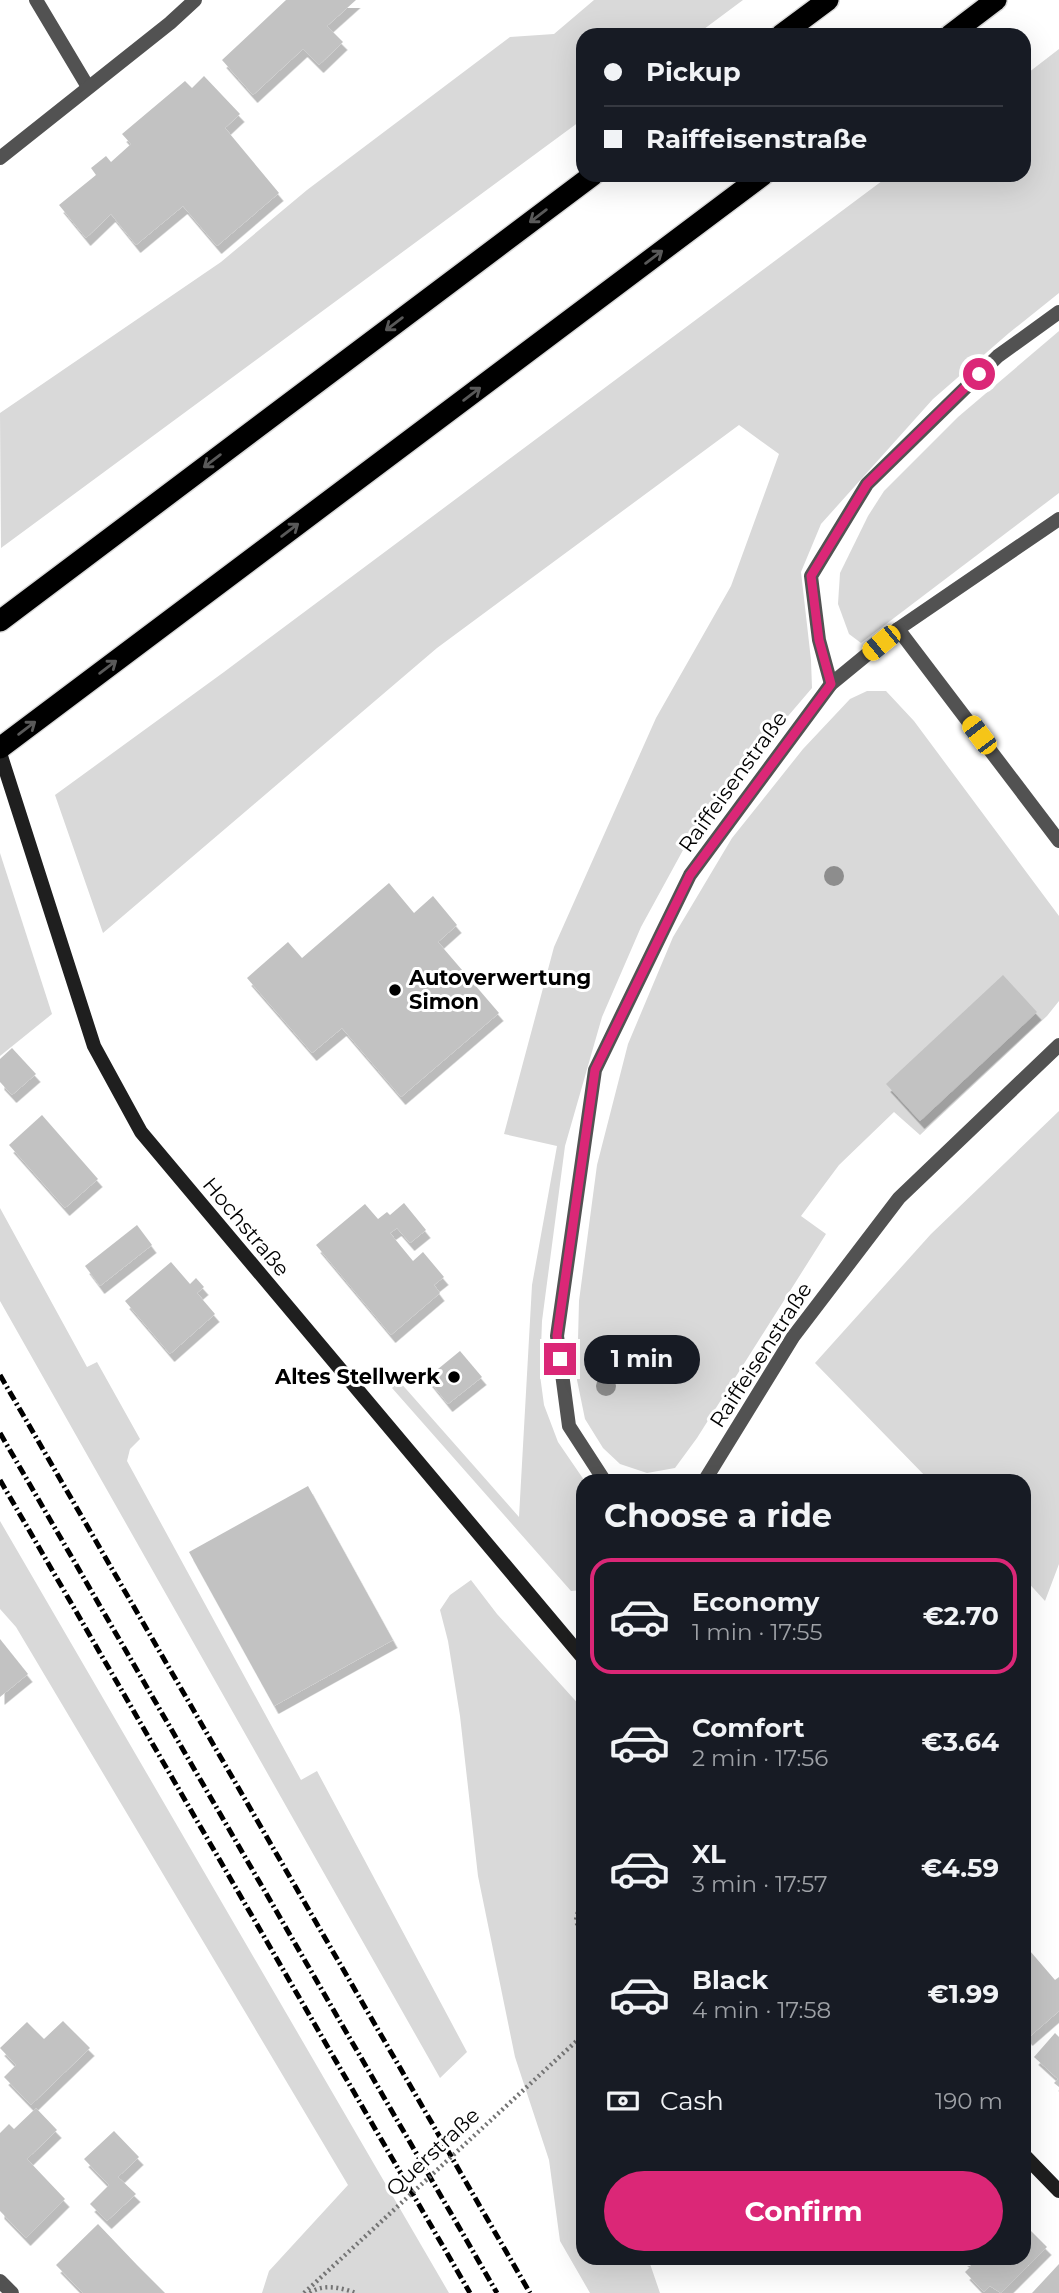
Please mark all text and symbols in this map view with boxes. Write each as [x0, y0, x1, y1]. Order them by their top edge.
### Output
text: Pickup [646, 56, 741, 88]
text: Raiffeisenstraße [646, 123, 867, 155]
one-way arrow [529, 208, 548, 223]
one-way arrow [644, 250, 662, 265]
one-way arrow [384, 316, 403, 331]
route start [963, 358, 995, 390]
one-way arrow [462, 386, 480, 401]
one-way arrow [203, 454, 222, 468]
one-way arrow [280, 523, 298, 538]
car [859, 622, 904, 664]
one-way arrow [98, 660, 117, 674]
street label: Raiffeisenstraße [673, 706, 792, 857]
car [958, 712, 1001, 758]
one-way arrow [17, 721, 35, 736]
place label: Autoverwertung Simon [408, 965, 591, 1014]
marker: Autoverwertung Simon [387, 982, 403, 998]
street label: Hochstraße [198, 1172, 295, 1281]
street label: Raiffeisenstraße [704, 1277, 817, 1432]
callout: 1 min [584, 1334, 700, 1384]
route end [544, 1343, 576, 1375]
text: 1 min [611, 1345, 673, 1373]
place label: Altes Stellwerk [274, 1364, 440, 1389]
marker: Altes Stellwerk [446, 1369, 462, 1385]
text: Choose a ride [604, 1496, 832, 1535]
icon: car [608, 1585, 671, 1648]
text: Economy [692, 1586, 819, 1618]
text: €2.70 [923, 1600, 999, 1632]
text: 1 min · 17:55 [692, 1618, 823, 1646]
icon: car [608, 1711, 671, 1774]
text: Comfort [692, 1712, 804, 1744]
text: €3.64 [922, 1726, 999, 1758]
text: 2 min · 17:56 [692, 1744, 828, 1772]
icon: car [608, 1837, 671, 1900]
text: XL [692, 1838, 726, 1870]
text: €4.59 [921, 1852, 999, 1884]
text: 3 min · 17:57 [692, 1870, 828, 1898]
icon: car [608, 1963, 671, 2026]
text: Black [692, 1964, 768, 1996]
text: €1.99 [928, 1978, 999, 2010]
text: 4 min · 17:58 [692, 1996, 831, 2024]
icon: cash [604, 2082, 642, 2120]
text: Cash [660, 2085, 724, 2117]
text: 190 m [935, 2087, 1003, 2115]
street label: Querstraße [381, 2102, 484, 2201]
button: Confirm [604, 2171, 1003, 2251]

